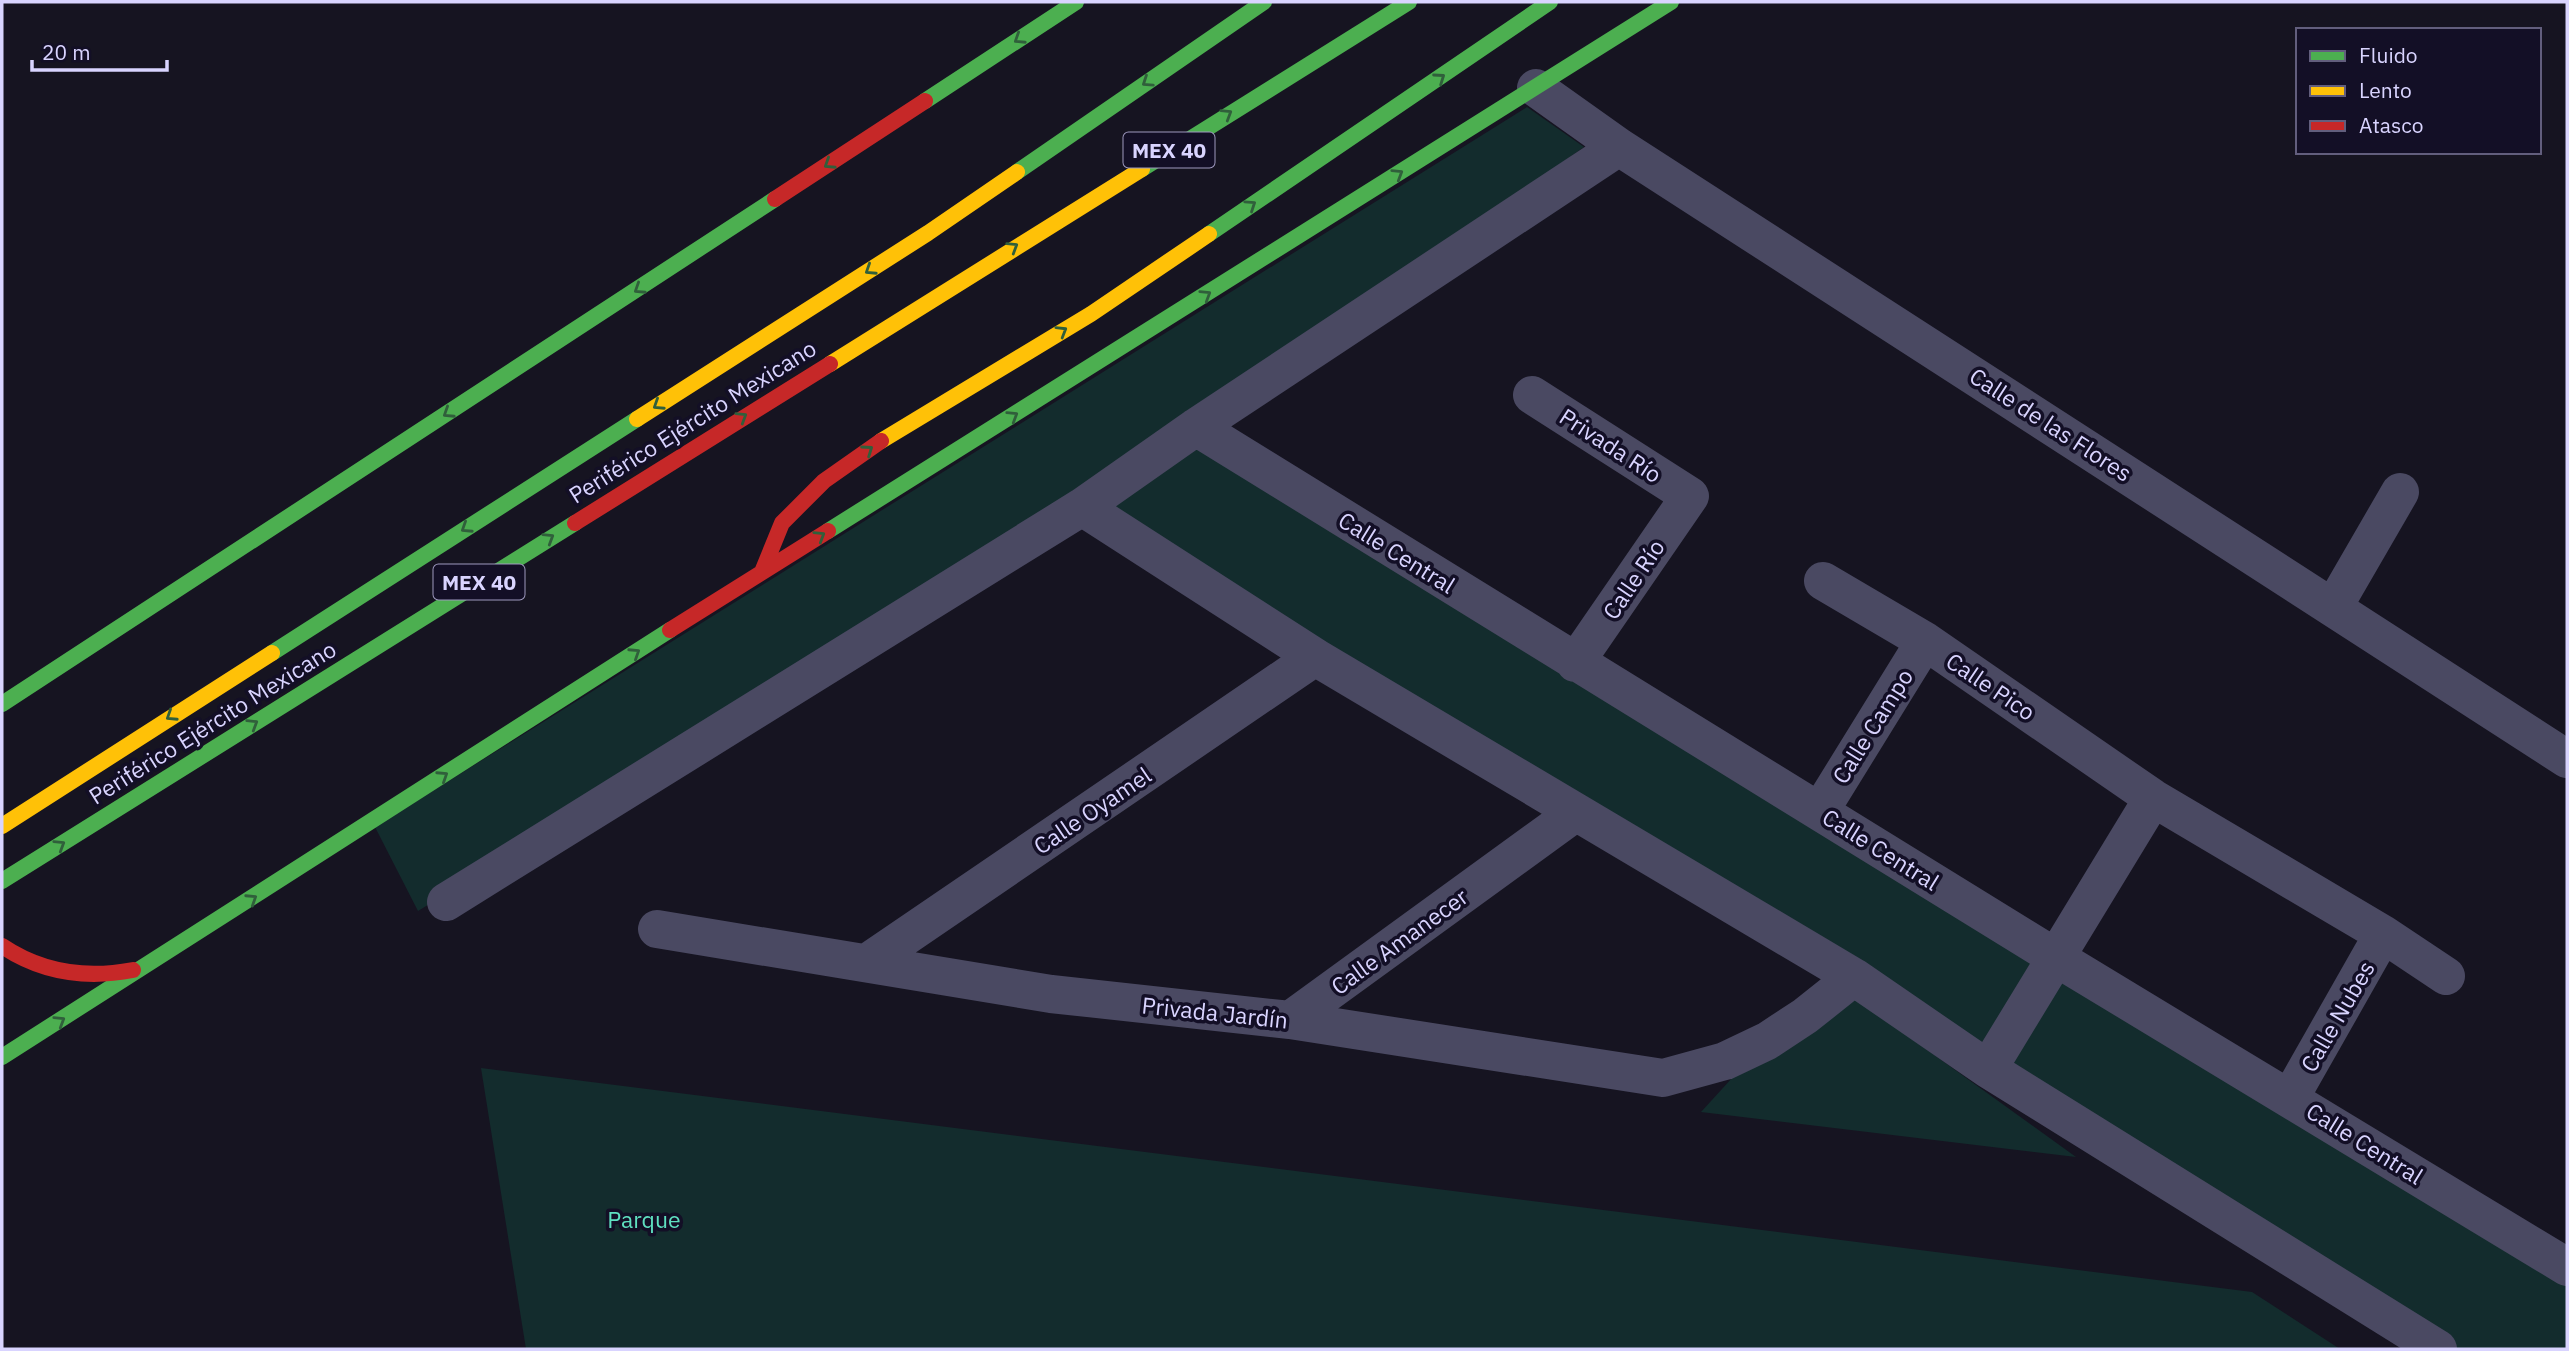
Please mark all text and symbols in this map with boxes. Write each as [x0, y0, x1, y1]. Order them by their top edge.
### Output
scale bar [32, 28, 166, 72]
legend [2296, 28, 2541, 154]
one-way arrow [1014, 31, 1027, 44]
text: 20 m [42, 38, 91, 66]
text: Fluido [2359, 41, 2418, 69]
one-way arrow [1142, 74, 1155, 87]
one-way arrow [1432, 74, 1445, 86]
text: Lento [2359, 76, 2412, 104]
one-way arrow [1219, 109, 1232, 122]
text: Atasco [2359, 111, 2423, 139]
road number: MEX 40 [1124, 132, 1214, 168]
one-way arrow [824, 156, 837, 169]
one-way arrow [1391, 170, 1404, 183]
one-way arrow [1243, 201, 1256, 213]
one-way arrow [1005, 242, 1018, 255]
one-way arrow [865, 261, 878, 274]
one-way arrow [633, 281, 646, 294]
one-way arrow [1198, 291, 1211, 304]
one-way arrow [1054, 326, 1067, 339]
street label: Periférico Ejército Mexicano [563, 332, 821, 510]
street label: Calle de las Flores [1964, 360, 2138, 488]
one-way arrow [652, 397, 665, 410]
street label: Privada Río [1554, 401, 1668, 489]
one-way arrow [442, 404, 455, 417]
one-way arrow [1005, 411, 1018, 424]
one-way arrow [734, 412, 747, 425]
one-way arrow [860, 446, 873, 458]
street label: Calle Central [1333, 504, 1461, 600]
one-way arrow [461, 519, 474, 532]
one-way arrow [812, 531, 825, 544]
one-way arrow [541, 533, 554, 546]
street label: Calle Río [1595, 533, 1671, 625]
road number: MEX 40 [434, 564, 524, 600]
street label: Periférico Ejército Mexicano [83, 633, 341, 811]
street label: Calle Pico [1941, 645, 2041, 727]
one-way arrow [627, 649, 640, 662]
street label: Calle Campo [1825, 663, 1919, 789]
one-way arrow [166, 708, 179, 720]
one-way arrow [245, 720, 258, 733]
street label: Calle Oyamel [1027, 760, 1157, 860]
one-way arrow [435, 772, 448, 784]
street label: Calle Central [1817, 801, 1945, 897]
one-way arrow [52, 840, 65, 853]
street label: Calle Amanecer [1325, 881, 1474, 1001]
one-way arrow [244, 894, 257, 907]
street label: Calle Nubes [2293, 955, 2381, 1077]
street label: Privada Jardín [1140, 989, 1290, 1035]
one-way arrow [52, 1017, 65, 1030]
street label: Calle Central [2301, 1095, 2429, 1191]
park label: Parque [607, 1204, 681, 1234]

